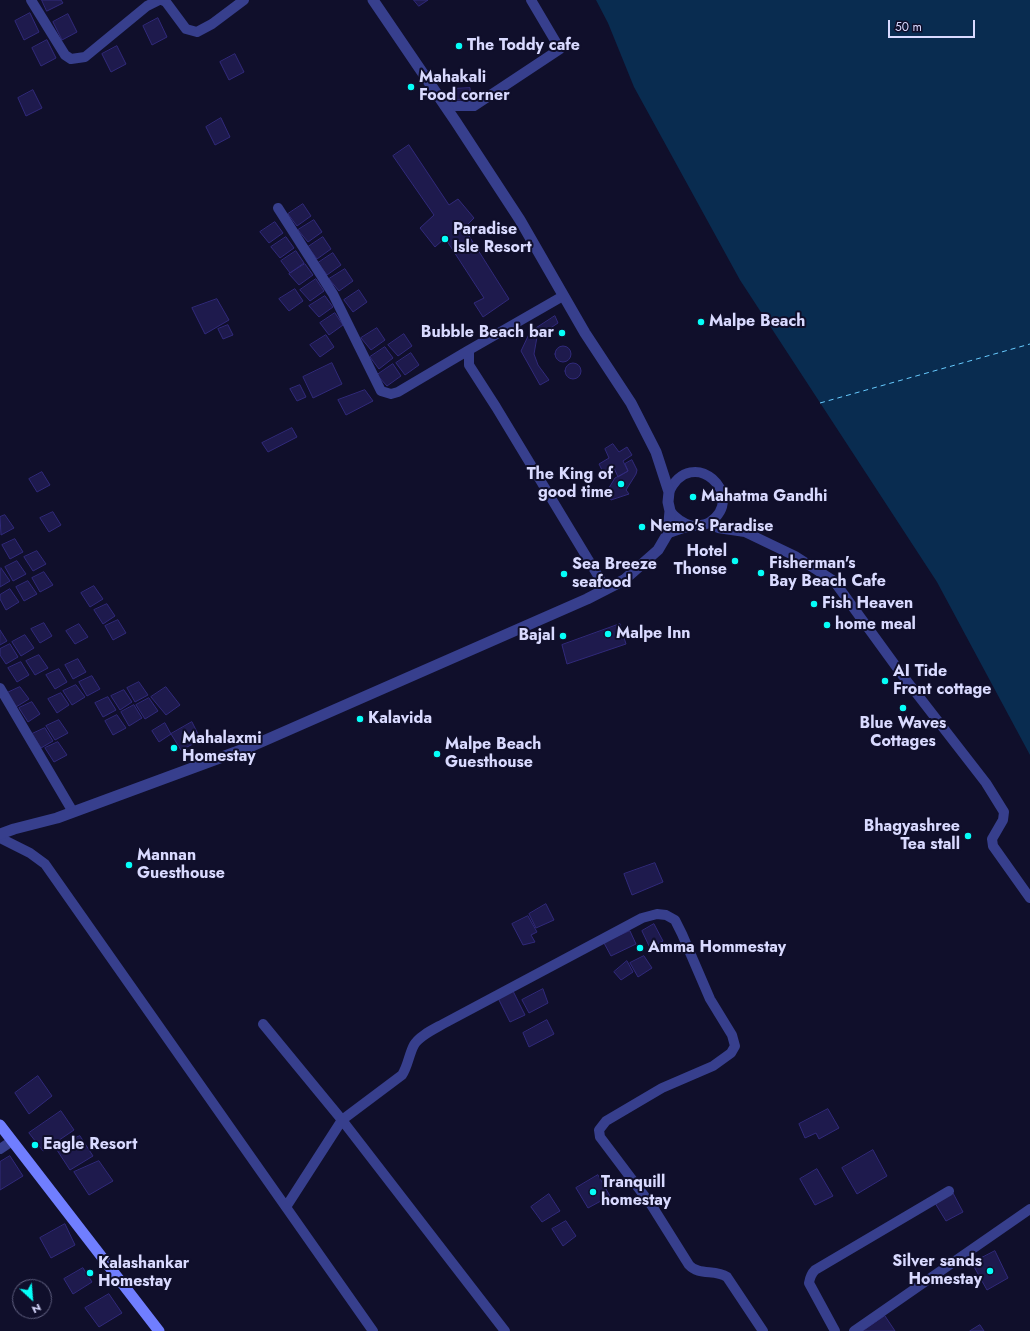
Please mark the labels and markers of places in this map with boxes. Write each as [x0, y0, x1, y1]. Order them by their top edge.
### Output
place label: The Toddy cafe [467, 36, 580, 56]
marker: The Toddy cafe [454, 41, 464, 51]
place label: Mahakali Food corner [419, 68, 510, 106]
marker: Mahakali Food corner [406, 82, 416, 92]
place label: Paradise Isle Resort [453, 220, 532, 258]
marker: Paradise Isle Resort [440, 234, 450, 244]
place label: Malpe Beach [709, 312, 805, 332]
marker: Malpe Beach [696, 317, 706, 327]
place label: Bubble Beach bar [421, 323, 554, 343]
marker: Bubble Beach bar [557, 328, 567, 338]
place label: The King of good time [527, 465, 613, 503]
marker: The King of good time [616, 479, 626, 489]
place label: Mahatma Gandhi [701, 487, 827, 507]
marker: Mahatma Gandhi [688, 492, 698, 502]
place label: Nemo's Paradise [650, 517, 773, 537]
marker: Nemo's Paradise [637, 522, 647, 532]
place label: Hotel Thonse [674, 542, 727, 580]
place label: Fisherman's Bay Beach Cafe [769, 554, 886, 592]
place label: Sea Breeze seafood [572, 555, 657, 593]
marker: Hotel Thonse [730, 556, 740, 566]
marker: Fisherman's Bay Beach Cafe [756, 568, 766, 578]
marker: Sea Breeze seafood [559, 569, 569, 579]
place label: Fish Heaven [822, 594, 913, 614]
marker: Fish Heaven [809, 599, 819, 609]
place label: home meal [835, 615, 916, 635]
marker: home meal [822, 620, 832, 630]
place label: Malpe Inn [616, 624, 691, 644]
place label: Bajal [518, 626, 555, 646]
marker: Malpe Inn [603, 629, 613, 639]
marker: Bajal [558, 631, 568, 641]
place label: AI Tide Front cottage [893, 662, 991, 700]
marker: AI Tide Front cottage [880, 676, 890, 686]
marker: Blue Waves Cottages [898, 703, 908, 713]
place label: Kalavida [368, 709, 432, 729]
marker: Kalavida [355, 714, 365, 724]
place label: Blue Waves Cottages [860, 714, 946, 752]
place label: Mahalaxmi Homestay [182, 729, 262, 767]
place label: Malpe Beach Guesthouse [445, 735, 541, 773]
marker: Mahalaxmi Homestay [169, 743, 179, 753]
marker: Malpe Beach Guesthouse [432, 749, 442, 759]
place label: Bhagyashree Tea stall [864, 817, 960, 855]
marker: Bhagyashree Tea stall [963, 831, 973, 841]
place label: Mannan Guesthouse [137, 846, 225, 884]
marker: Mannan Guesthouse [124, 860, 134, 870]
place label: Amma Hommestay [648, 938, 786, 958]
marker: Amma Hommestay [635, 943, 645, 953]
place label: Eagle Resort [43, 1135, 137, 1155]
marker: Eagle Resort [30, 1140, 40, 1150]
place label: Tranquill homestay [601, 1173, 671, 1211]
marker: Tranquill homestay [588, 1187, 598, 1197]
place label: Silver sands Homestay [892, 1252, 982, 1290]
place label: Kalashankar Homestay [98, 1254, 189, 1292]
marker: Silver sands Homestay [985, 1266, 995, 1276]
marker: Kalashankar Homestay [85, 1268, 95, 1278]

